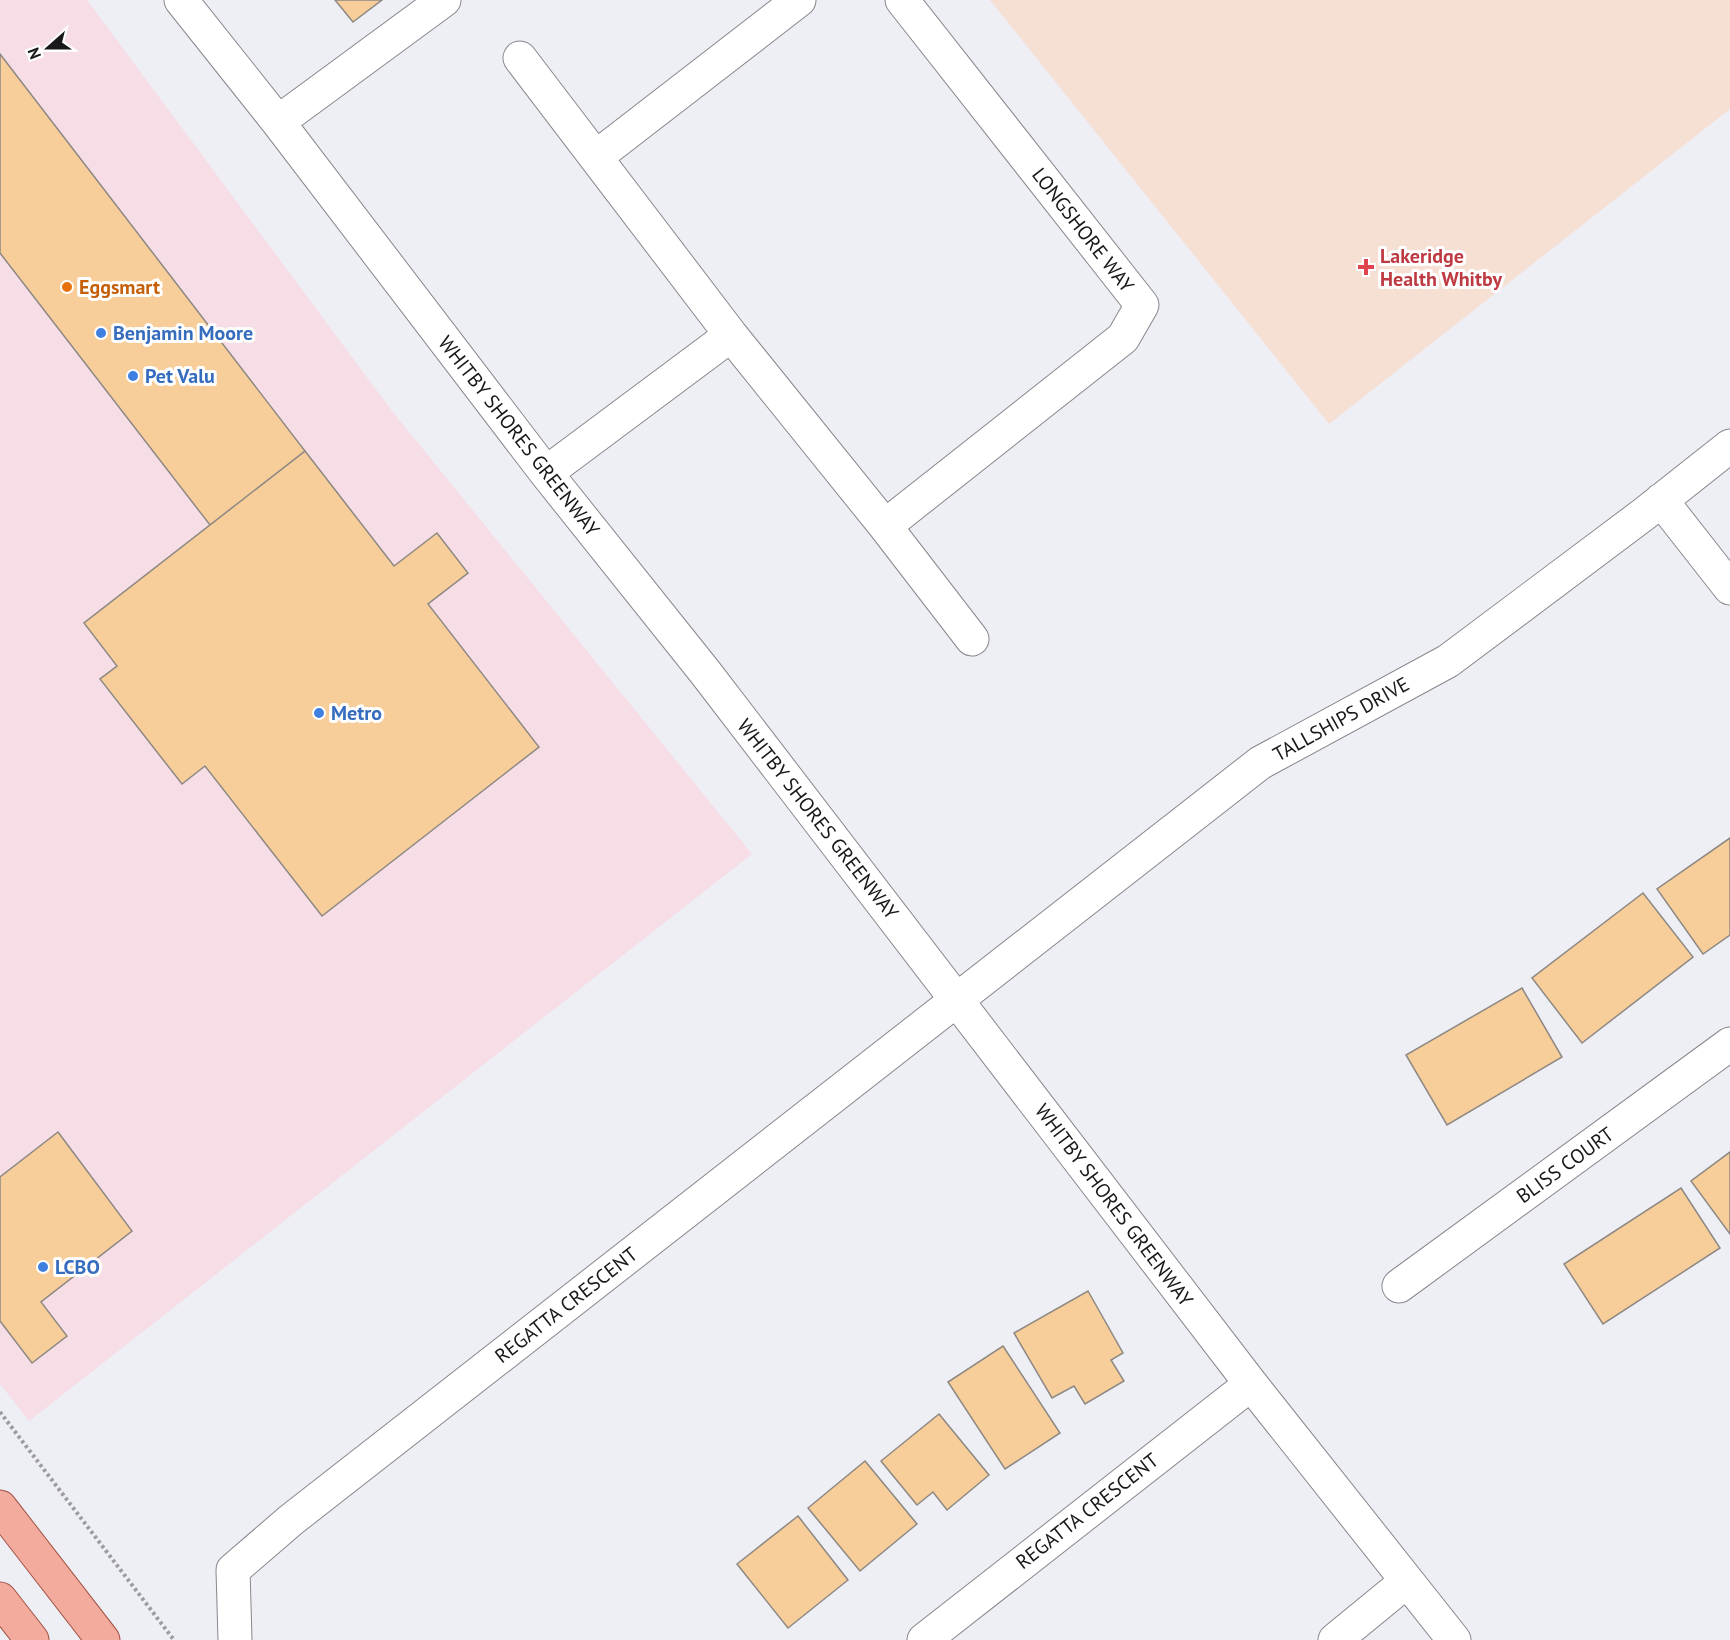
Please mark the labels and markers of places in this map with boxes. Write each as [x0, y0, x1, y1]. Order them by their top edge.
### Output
place label: Lakeridge Health Whitby [1380, 243, 1502, 292]
marker: Lakeridge Health Whitby [1357, 258, 1375, 276]
place label: Eggsmart [79, 274, 160, 300]
marker: Eggsmart [60, 280, 74, 294]
place label: Benjamin Moore [113, 320, 253, 346]
marker: Benjamin Moore [94, 326, 108, 340]
place label: Pet Valu [145, 363, 215, 389]
marker: Pet Valu [126, 369, 140, 383]
place label: Metro [331, 700, 382, 726]
marker: Metro [312, 706, 326, 720]
place label: LCBO [55, 1254, 100, 1280]
marker: LCBO [36, 1260, 50, 1274]

